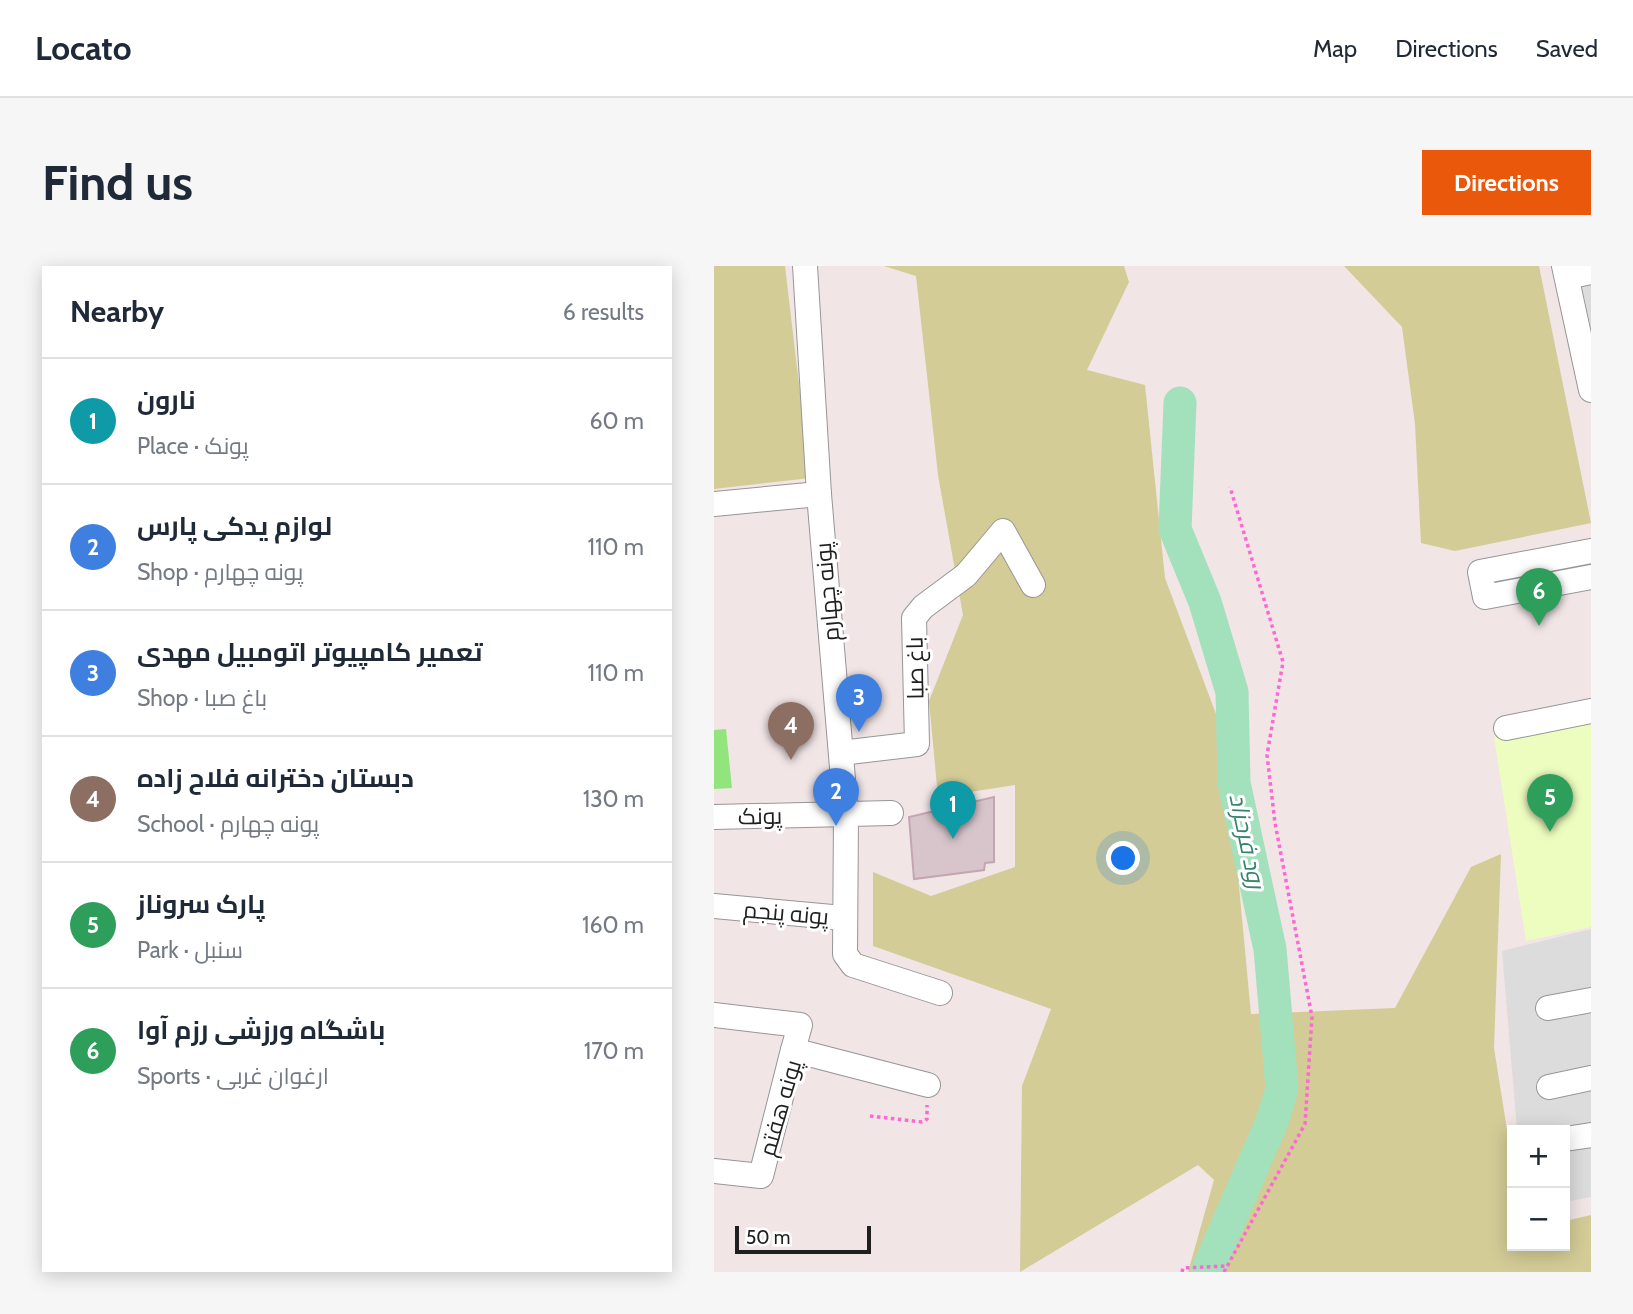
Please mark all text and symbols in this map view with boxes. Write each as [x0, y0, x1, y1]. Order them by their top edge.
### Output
text: Locato [35, 28, 131, 68]
text: Map [1313, 34, 1357, 63]
text: Directions [1395, 34, 1498, 63]
text: Saved [1536, 34, 1598, 63]
button: Directions [1422, 150, 1591, 215]
text: Find us [42, 153, 193, 212]
text: Nearby [70, 293, 164, 330]
text: 6 results [563, 298, 644, 326]
text: نارون [137, 384, 196, 416]
text: 1 [89, 407, 97, 435]
text: 60 m [590, 407, 644, 435]
text: Place · پونک [137, 432, 249, 460]
text: لوازم یدکی پارس [137, 510, 332, 542]
text: 2 [87, 533, 99, 561]
text: 110 m [588, 533, 644, 561]
street label: پونه چهارم [809, 541, 847, 643]
text: Shop · پونه چهارم [137, 558, 303, 586]
pin: 6 [1516, 568, 1562, 626]
text: تعمیر کامپیوتر اتومبیل مهدی [137, 636, 483, 668]
street label: باغ صبا [900, 636, 932, 700]
text: 3 [87, 659, 99, 687]
text: 110 m [588, 659, 644, 687]
pin: 3 [836, 674, 882, 732]
text: Shop · باغ صبا [137, 684, 267, 712]
pin: 4 [768, 702, 814, 760]
text: دبستان دخترانه فلاح زاده [137, 762, 414, 794]
pin: 2 [813, 768, 859, 826]
pin: 5 [1527, 774, 1573, 832]
pin: 1 [930, 781, 976, 839]
text: 4 [86, 785, 100, 813]
text: 130 m [583, 785, 644, 813]
water label: رود فرحزاد [1223, 791, 1272, 893]
street label: پونک [738, 802, 782, 831]
text: School · پونه چهارم [137, 810, 319, 838]
your location [1106, 841, 1140, 875]
text: پارک سروناز [137, 888, 265, 920]
street label: پونه پنجم [742, 895, 830, 933]
text: 5 [87, 911, 99, 939]
text: 160 m [582, 911, 644, 939]
text: Park · سنبل [137, 936, 243, 964]
text: باشگاه ورزشی رزم آوا [137, 1014, 385, 1046]
text: 6 [87, 1037, 99, 1065]
text: 170 m [584, 1037, 644, 1065]
street label: پونه هفتم [753, 1057, 809, 1160]
text: Sports · ارغوان غربی [137, 1062, 329, 1090]
map controls [1507, 1125, 1570, 1251]
button: + [1507, 1125, 1570, 1188]
button: − [1507, 1188, 1570, 1251]
scale bar [735, 1223, 872, 1255]
text: 50 m [746, 1226, 790, 1249]

